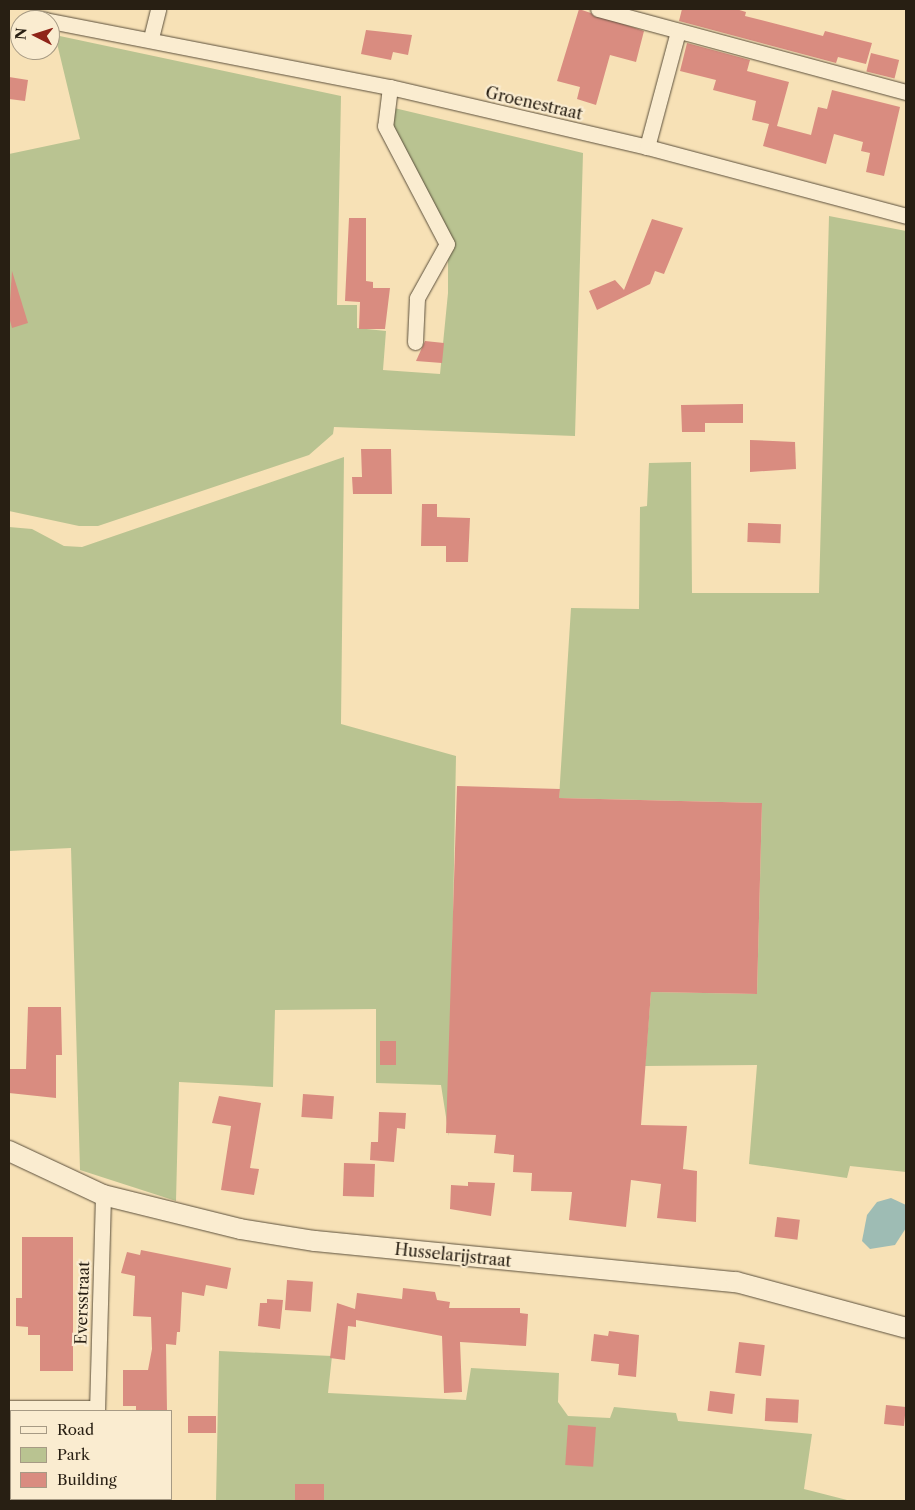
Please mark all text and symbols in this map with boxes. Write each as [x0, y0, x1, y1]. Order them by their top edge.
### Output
north arrow [10, 10, 60, 60]
text: N [12, 27, 31, 41]
street label: Groenestraat [484, 83, 584, 123]
street label: Husselarijstraat [394, 1239, 512, 1271]
street label: Eversstraat [71, 1261, 93, 1345]
legend [10, 1410, 172, 1500]
text: Road [57, 1420, 94, 1439]
text: Park [57, 1445, 90, 1464]
text: Building [57, 1470, 117, 1489]

